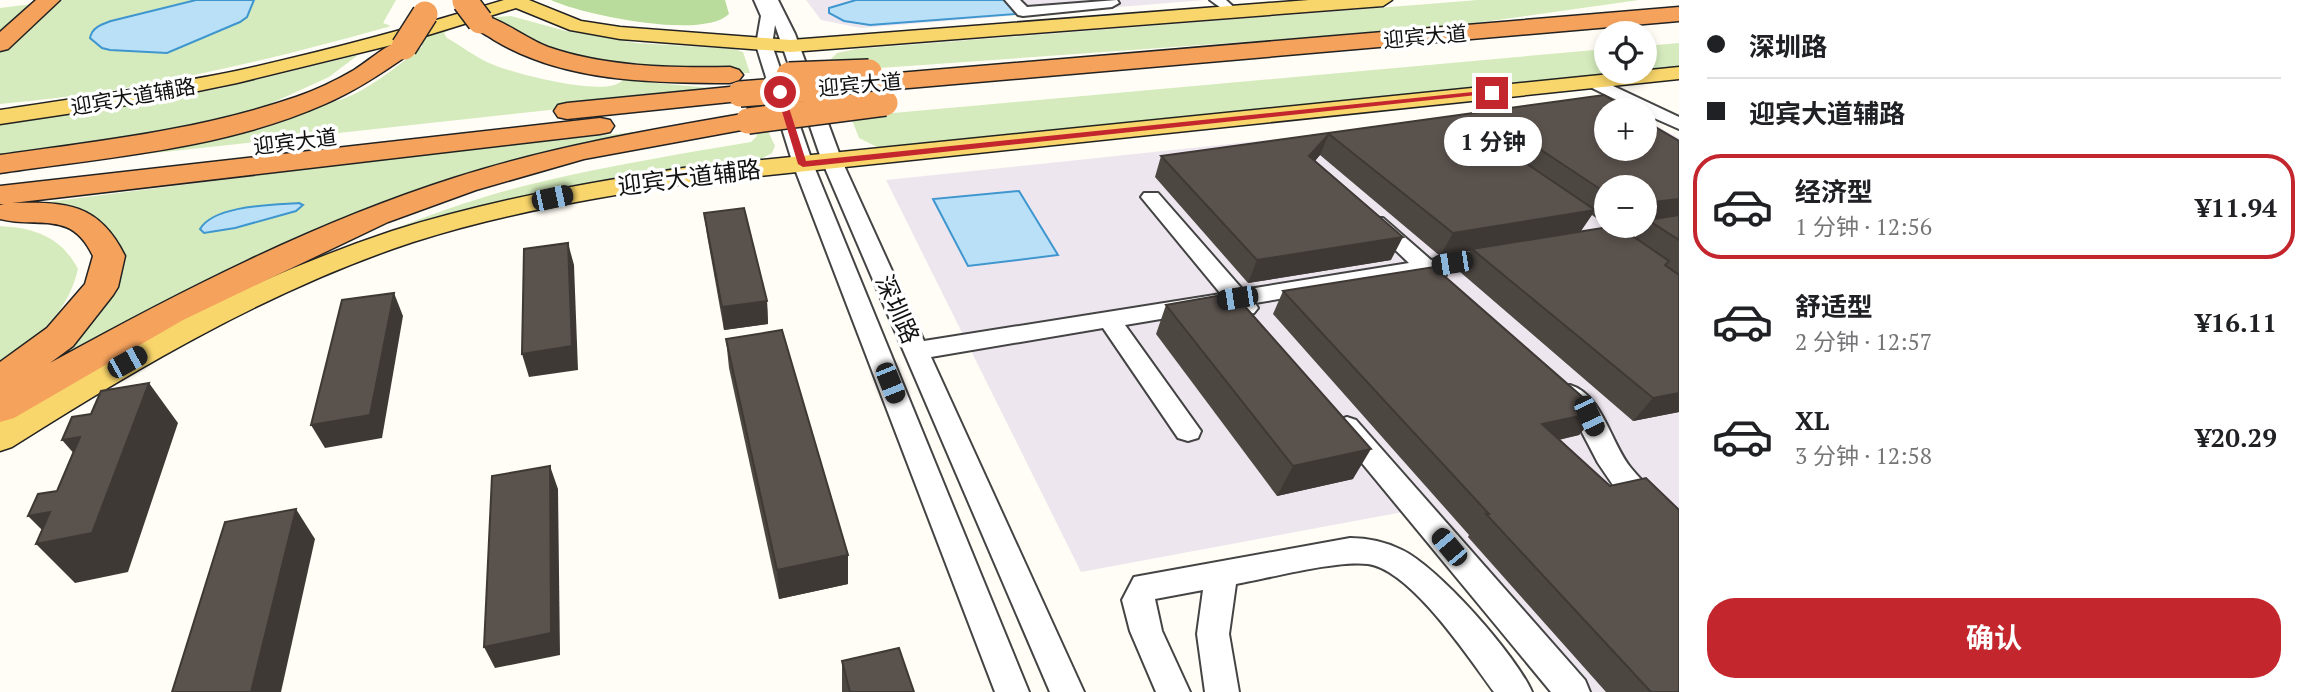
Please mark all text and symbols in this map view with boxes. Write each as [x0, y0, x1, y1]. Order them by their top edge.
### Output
street label: 迎宾大道 [1382, 18, 1468, 54]
map controls [1594, 21, 1657, 238]
button: locate [1594, 21, 1657, 84]
text: 深圳路 [1749, 29, 1827, 63]
street label: 迎宾大道 [817, 66, 903, 102]
street label: 迎宾大道辅路 [69, 71, 197, 121]
route start [764, 76, 796, 108]
route end [1476, 77, 1508, 109]
text: 迎宾大道辅路 [1749, 96, 1905, 130]
button: + [1594, 98, 1657, 161]
callout: 1 分钟 [1443, 118, 1541, 166]
street label: 迎宾大道 [252, 122, 338, 160]
text: 1 分钟 [1460, 126, 1526, 157]
street label: 迎宾大道辅路 [616, 152, 762, 202]
text: 经济型 [1795, 174, 1873, 208]
button: − [1594, 175, 1657, 238]
icon: car [1711, 175, 1774, 238]
car [530, 183, 575, 213]
text: ¥11.94 [2196, 190, 2277, 224]
text: 1 分钟 · 12:56 [1795, 211, 1932, 242]
car [1430, 249, 1475, 277]
street label: 深圳路 [869, 270, 927, 348]
car [1215, 284, 1260, 312]
text: 舒适型 [1795, 289, 1873, 323]
icon: car [1711, 290, 1774, 353]
text: ¥16.11 [2196, 305, 2277, 339]
text: 2 分钟 · 12:57 [1795, 326, 1932, 357]
car [104, 343, 151, 381]
car [873, 360, 908, 406]
car [1571, 393, 1608, 439]
text: XL [1795, 403, 1829, 437]
icon: car [1711, 405, 1774, 468]
text: ¥20.29 [2196, 420, 2277, 454]
text: 3 分钟 · 12:58 [1795, 440, 1932, 471]
car [1428, 524, 1471, 570]
button: 确认 [1707, 598, 2281, 678]

